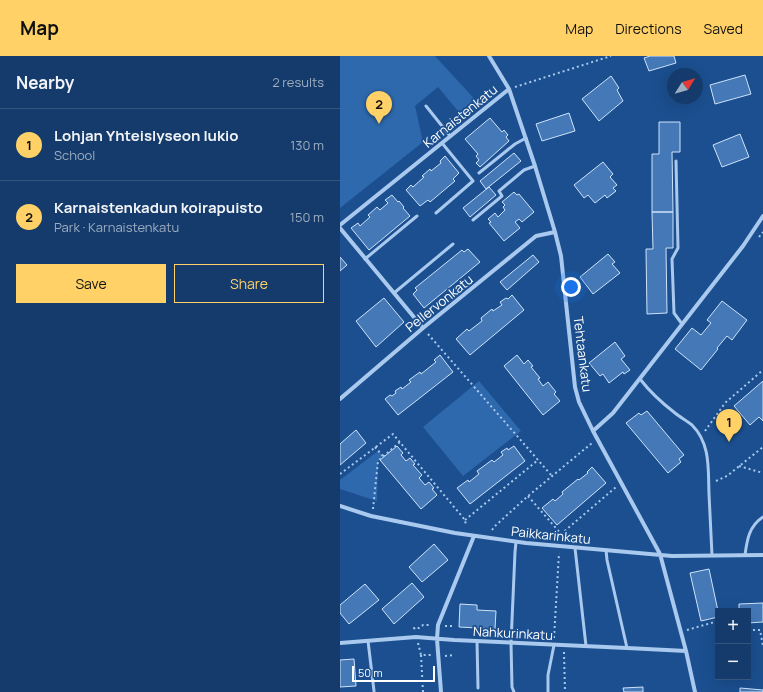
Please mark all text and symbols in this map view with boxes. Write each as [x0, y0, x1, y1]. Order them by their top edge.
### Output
text: Map [20, 15, 59, 41]
text: Map [565, 19, 593, 38]
text: Directions [615, 19, 682, 38]
text: Saved [704, 19, 743, 38]
north arrow [667, 68, 703, 104]
text: Nearby [16, 71, 74, 94]
text: 2 results [272, 73, 324, 91]
street label: Karnaistenkatu [419, 80, 501, 152]
pin: 2 [366, 91, 392, 124]
text: Lohjan Yhteislyseon lukio [54, 125, 239, 146]
text: 1 [26, 136, 32, 154]
text: 130 m [290, 136, 324, 154]
text: School [54, 146, 95, 164]
text: Karnaistenkadun koirapuisto [54, 197, 263, 218]
text: 2 [25, 208, 33, 226]
text: 150 m [290, 208, 324, 226]
text: Park · Karnaistenkatu [54, 218, 179, 236]
button: Save [16, 264, 166, 303]
button: Share [174, 264, 324, 303]
street label: Pellervonkatu [401, 270, 477, 336]
your location [561, 277, 581, 297]
street label: Tehtaankatu [569, 315, 597, 393]
pin: 1 [716, 409, 742, 442]
street label: Paikkarinkatu [510, 522, 592, 548]
map controls [715, 608, 751, 680]
button: + [715, 608, 751, 644]
street label: Nahkurinkatu [473, 622, 553, 644]
button: − [715, 644, 751, 680]
scale bar [352, 664, 435, 683]
text: 50 m [358, 665, 383, 680]

